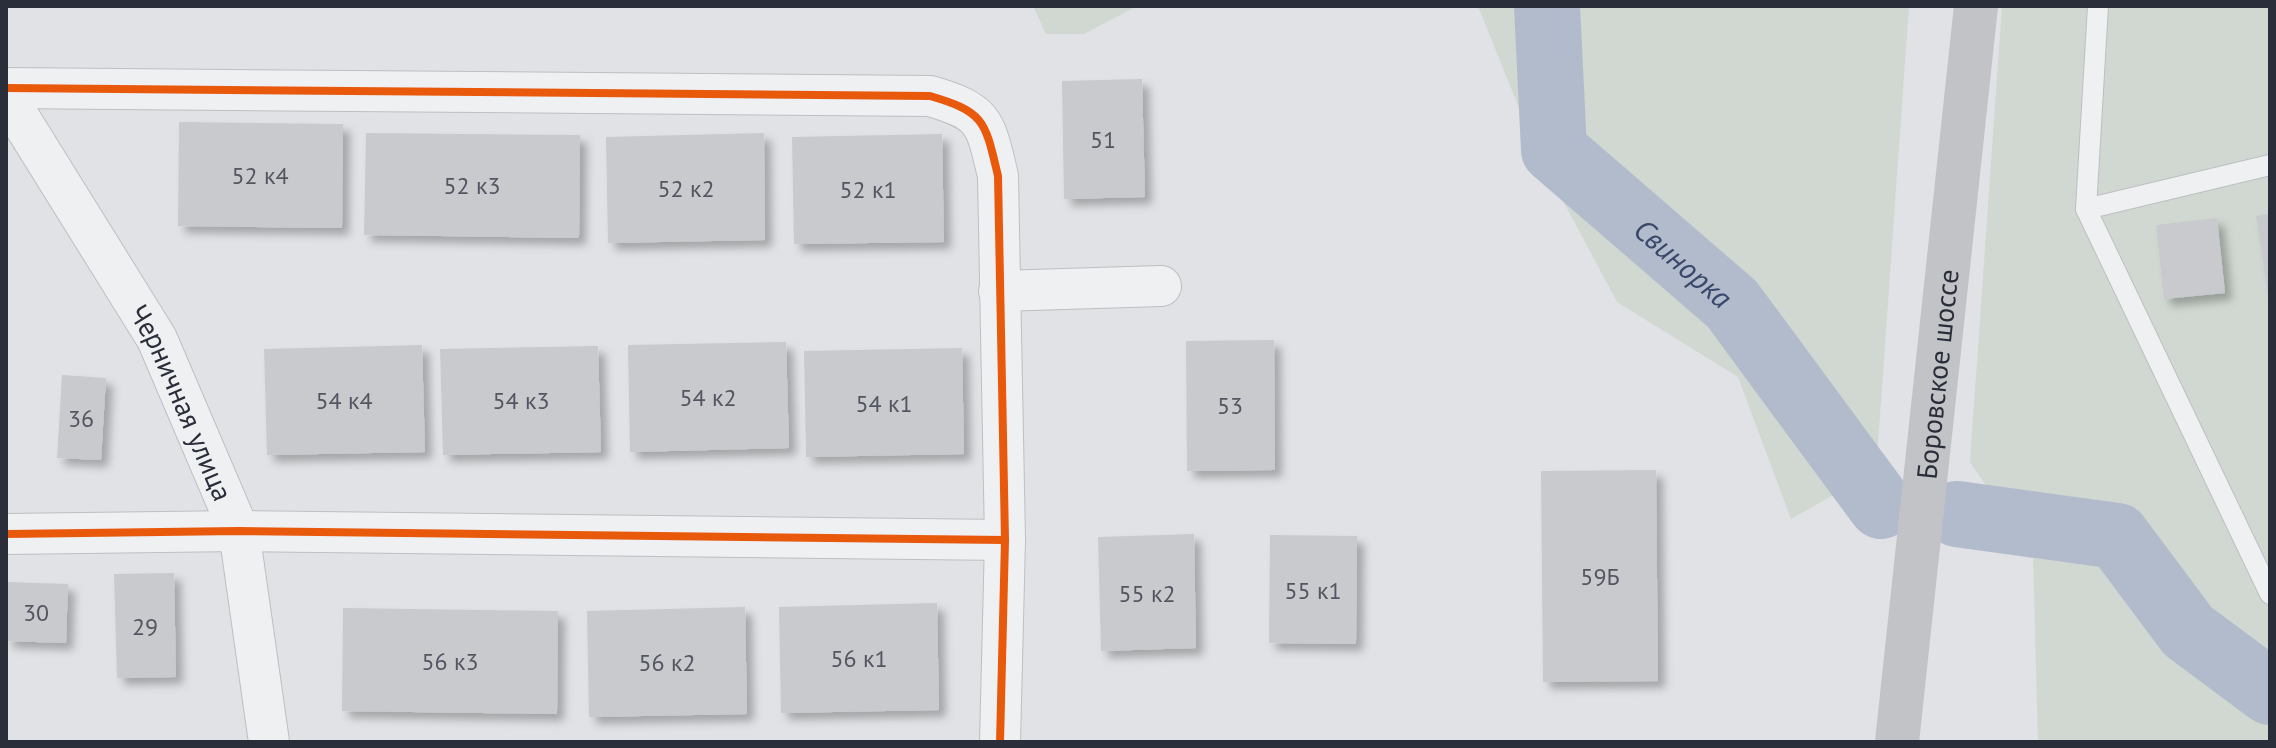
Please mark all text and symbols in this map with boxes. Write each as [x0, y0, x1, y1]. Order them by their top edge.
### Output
house number: 51 [1090, 124, 1116, 155]
house number: 52 к4 [231, 160, 289, 191]
house number: 52 к3 [443, 170, 501, 201]
house number: 52 к2 [657, 173, 715, 204]
house number: 52 к1 [839, 174, 897, 205]
water label: Свинорка [1627, 209, 1742, 316]
street label: Боровское шоссе [1907, 267, 1966, 481]
street label: Черничная улица [121, 297, 242, 506]
house number: 54 к2 [679, 382, 737, 413]
house number: 54 к4 [315, 385, 373, 416]
house number: 54 к3 [492, 385, 550, 416]
house number: 54 к1 [855, 388, 913, 419]
house number: 53 [1217, 390, 1243, 421]
house number: 36 [68, 403, 94, 434]
house number: 59Б [1580, 561, 1620, 592]
house number: 55 к1 [1284, 575, 1342, 606]
house number: 55 к2 [1118, 578, 1176, 609]
house number: 30 [23, 597, 49, 628]
house number: 29 [132, 611, 158, 642]
house number: 56 к1 [830, 643, 888, 674]
house number: 56 к3 [421, 646, 479, 677]
house number: 56 к2 [638, 647, 696, 678]

